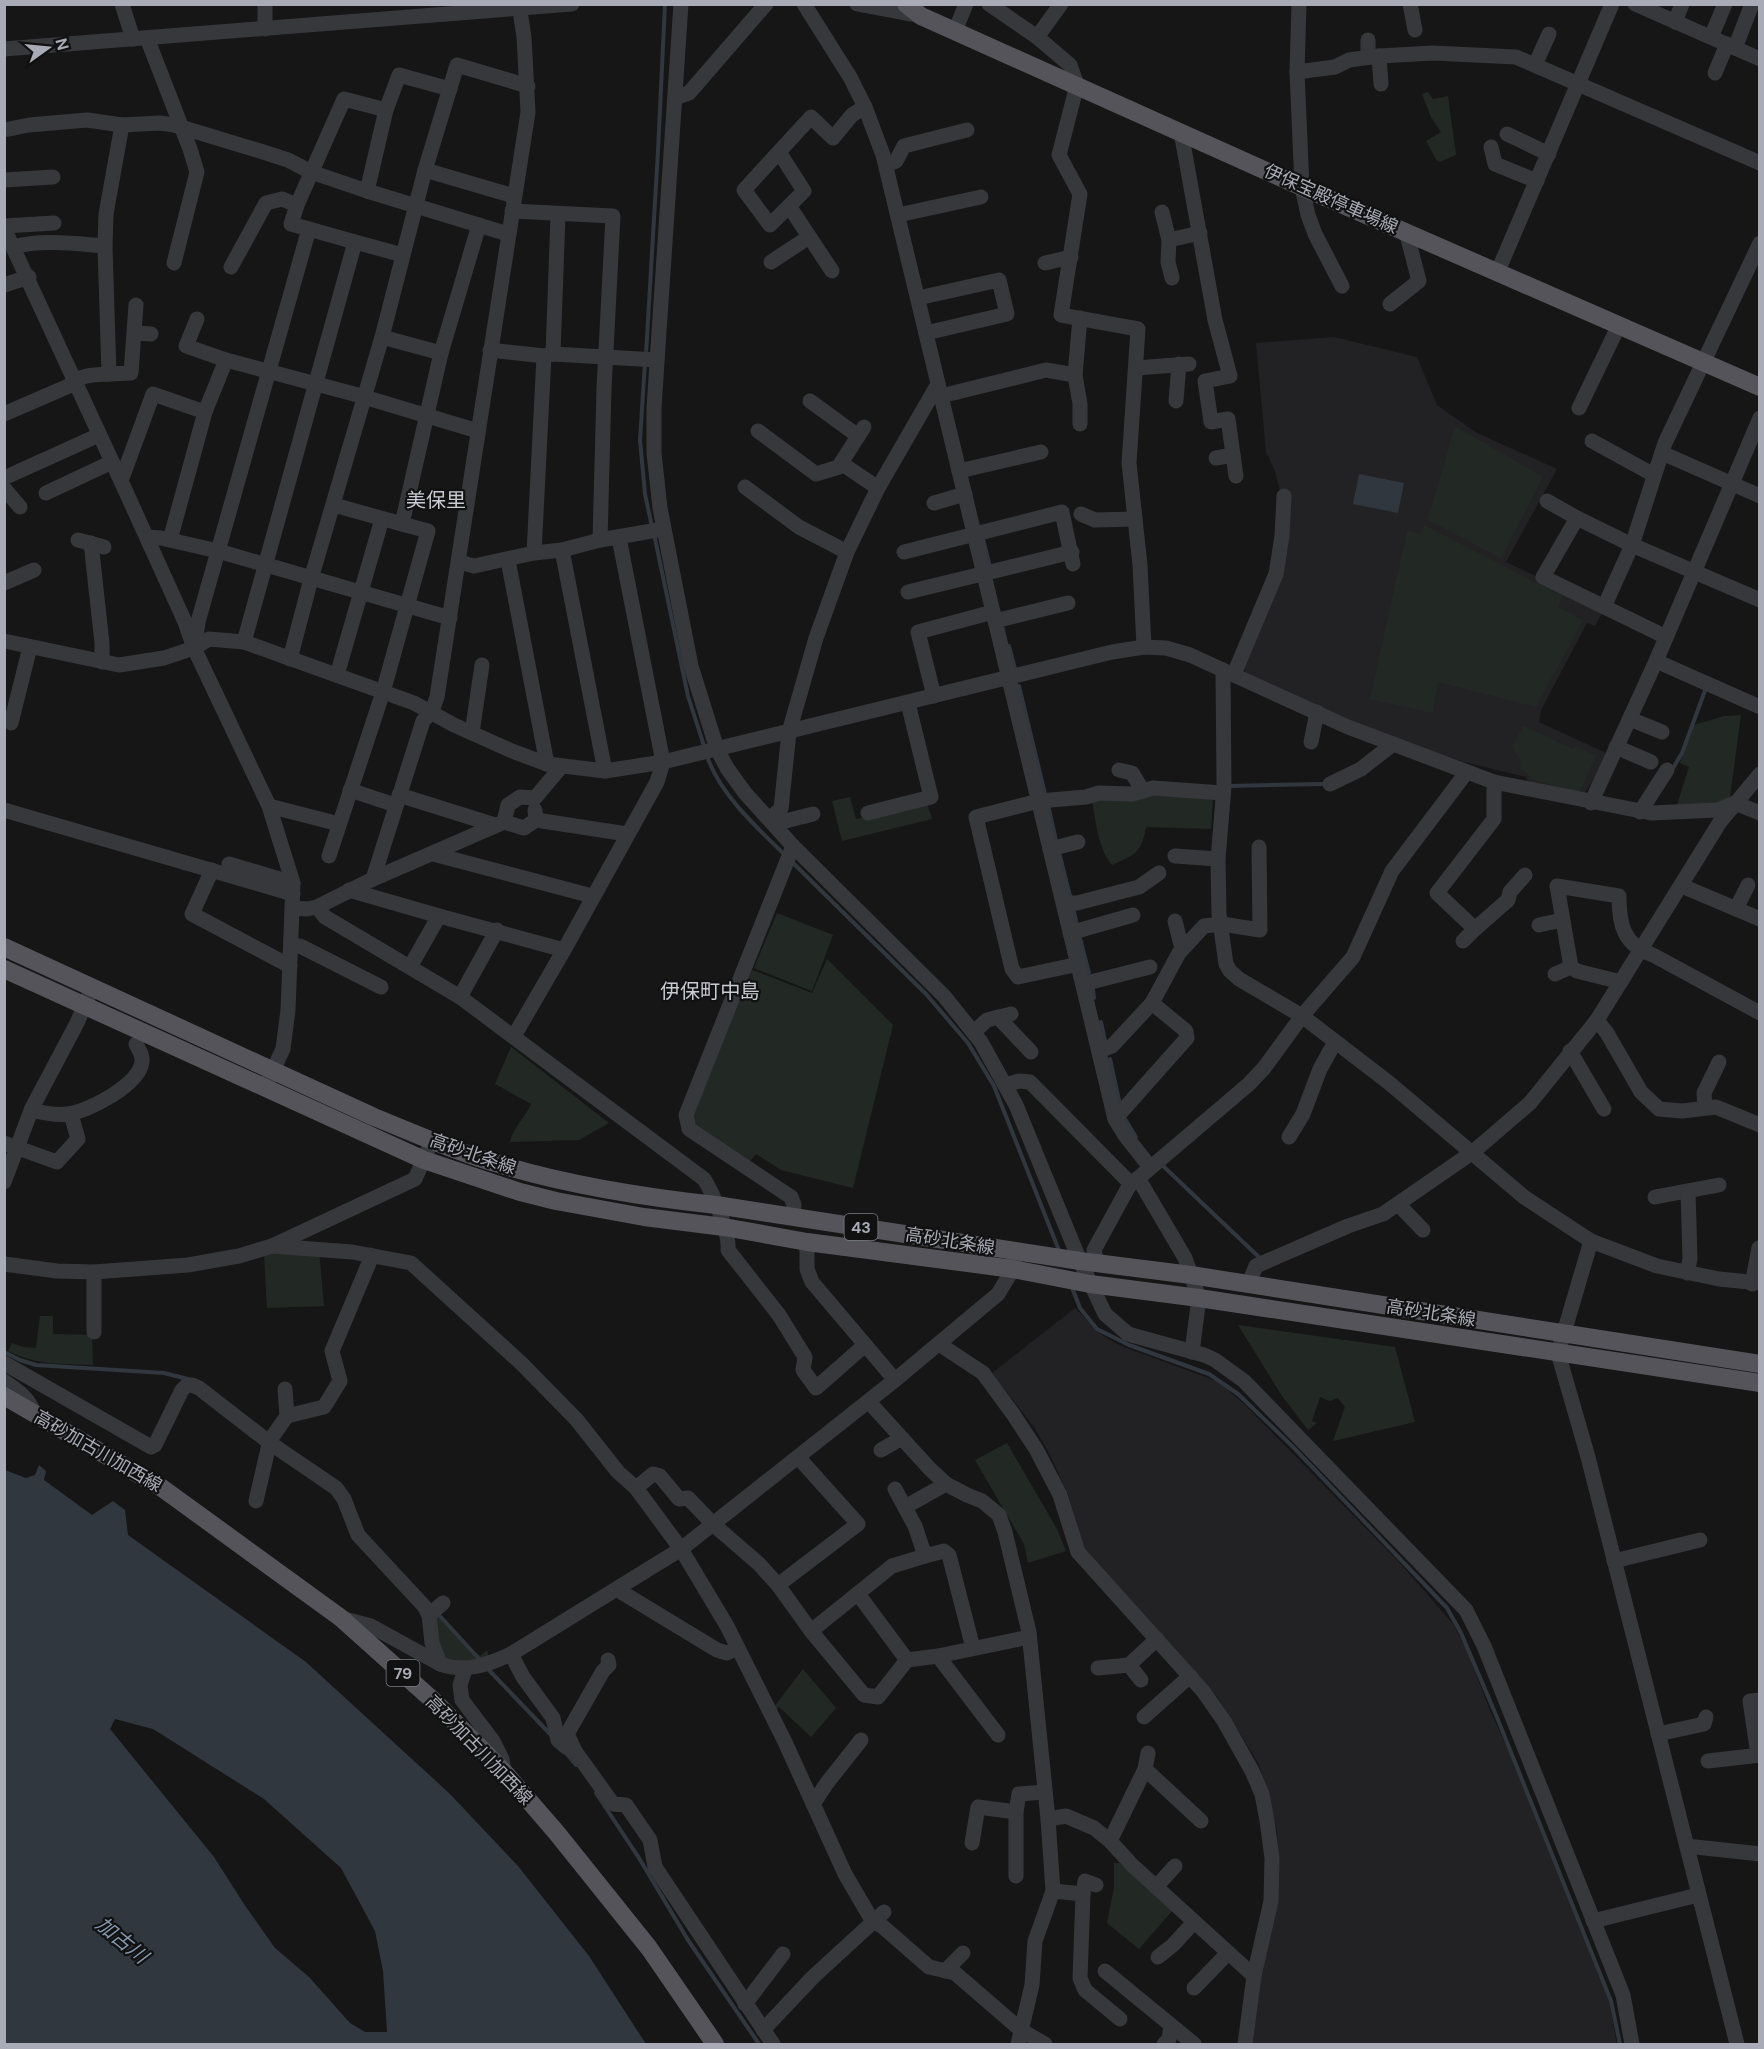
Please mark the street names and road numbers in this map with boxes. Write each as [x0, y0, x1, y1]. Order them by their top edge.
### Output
street label: 伊保宝殿停車場線 [1260, 159, 1402, 239]
street label: 高砂北条線 [427, 1128, 519, 1180]
road number: 43 [844, 1214, 878, 1240]
street label: 高砂北条線 [904, 1222, 996, 1260]
street label: 高砂北条線 [1385, 1294, 1477, 1332]
street label: 高砂加古川加西線 [30, 1405, 166, 1497]
road number: 79 [386, 1660, 420, 1686]
street label: 高砂加古川加西線 [420, 1690, 538, 1810]

